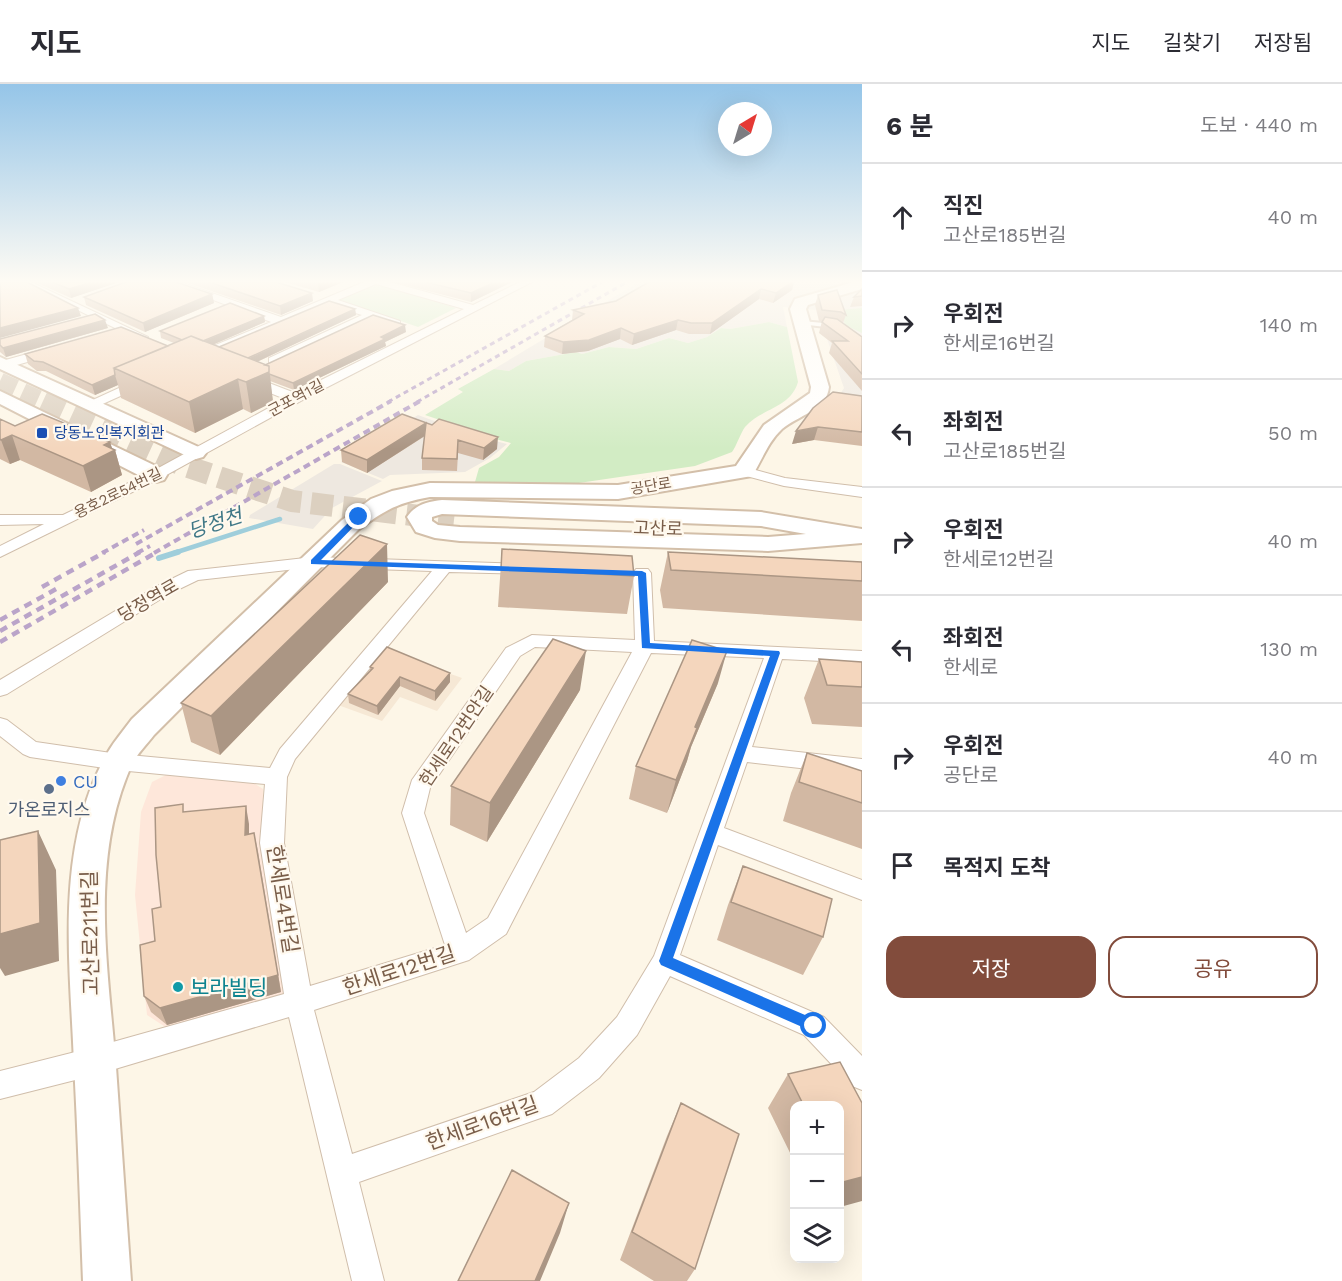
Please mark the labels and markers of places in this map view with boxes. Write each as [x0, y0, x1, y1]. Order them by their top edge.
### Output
place label: 당동노인복지회관 [54, 424, 165, 442]
marker: 당동노인복지회관 [35, 426, 49, 440]
place label: CU [73, 771, 98, 792]
marker: CU [54, 774, 68, 788]
marker: 가온로지스 [42, 782, 56, 796]
place label: 가온로지스 [8, 799, 90, 820]
place label: 보라빌딩 [190, 975, 267, 1000]
marker: 보라빌딩 [171, 980, 185, 994]

